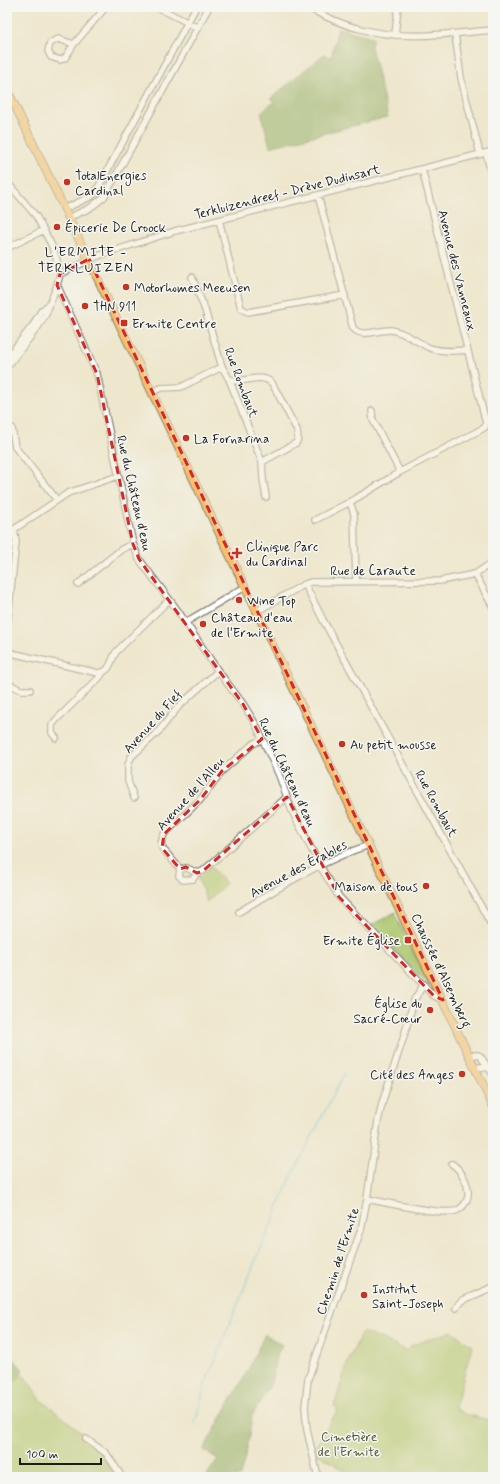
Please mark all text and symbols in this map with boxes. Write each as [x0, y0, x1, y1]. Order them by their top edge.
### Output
street label: Terkluizendreef - Drève Dudinsart [193, 161, 382, 224]
place label: TotalEnergies Cardinal [75, 168, 147, 200]
marker: TotalEnergies Cardinal [62, 177, 72, 187]
street label: Avenue des Vanneaux [433, 208, 480, 333]
place label: Épicerie De Croock [65, 219, 167, 237]
marker: Épicerie De Croock [52, 222, 62, 232]
district label: L'ERMITE - TERKLUIZEN [38, 243, 134, 277]
place label: Motorhomes Meeusen [134, 280, 251, 297]
marker: Motorhomes Meeusen [121, 282, 131, 292]
place label: THN 911 [93, 299, 136, 316]
marker: THN 911 [80, 301, 90, 311]
place label: Ermite Centre [132, 316, 216, 333]
marker: Ermite Centre [119, 318, 129, 328]
street label: Rue Rombaut [219, 345, 262, 420]
place label: La Fornarina [194, 431, 269, 448]
marker: La Fornarina [181, 433, 191, 443]
street label: Rue du Château d'eau [112, 434, 155, 553]
place label: Clinique Parc du Cardinal [246, 539, 318, 571]
marker: Clinique Parc du Cardinal [231, 547, 243, 559]
street label: Rue de Caraute [330, 563, 416, 580]
place label: Wine Top [247, 593, 296, 610]
marker: Wine Top [234, 595, 244, 605]
place label: Château d'eau de l'Ermite [211, 610, 293, 642]
marker: Château d'eau de l'Ermite [198, 619, 208, 629]
street label: Avenue du Fief [120, 687, 186, 757]
street label: Rue du Château d'eau [254, 715, 319, 830]
place label: Au petit mousse [350, 737, 437, 754]
marker: Au petit mousse [337, 739, 347, 749]
street label: Avenue de l'Alleu [153, 753, 229, 835]
street label: Rue Rombaut [410, 767, 461, 840]
street label: Avenue des Érables [247, 836, 350, 902]
place label: Maison de tous [334, 879, 418, 896]
marker: Maison de tous [421, 881, 431, 891]
street label: Chaussée d'Alsemberg [405, 911, 475, 1031]
place label: Ermite Église [323, 932, 400, 950]
marker: Ermite Église [403, 935, 413, 945]
place label: Église du Sacré-Cœur [353, 995, 423, 1028]
marker: Église du Sacré-Cœur [425, 1005, 435, 1015]
place label: Cité des Anges [370, 1067, 454, 1084]
marker: Cité des Anges [457, 1069, 467, 1079]
street label: Chemin de l'Ermite [313, 1206, 364, 1317]
place label: Institut Saint-Joseph [372, 1281, 444, 1313]
marker: Institut Saint-Joseph [359, 1290, 369, 1300]
park label: Cimetière de l'Ermite [318, 1429, 380, 1461]
scale bar [20, 1440, 101, 1466]
text: 100 m [26, 1447, 58, 1463]

